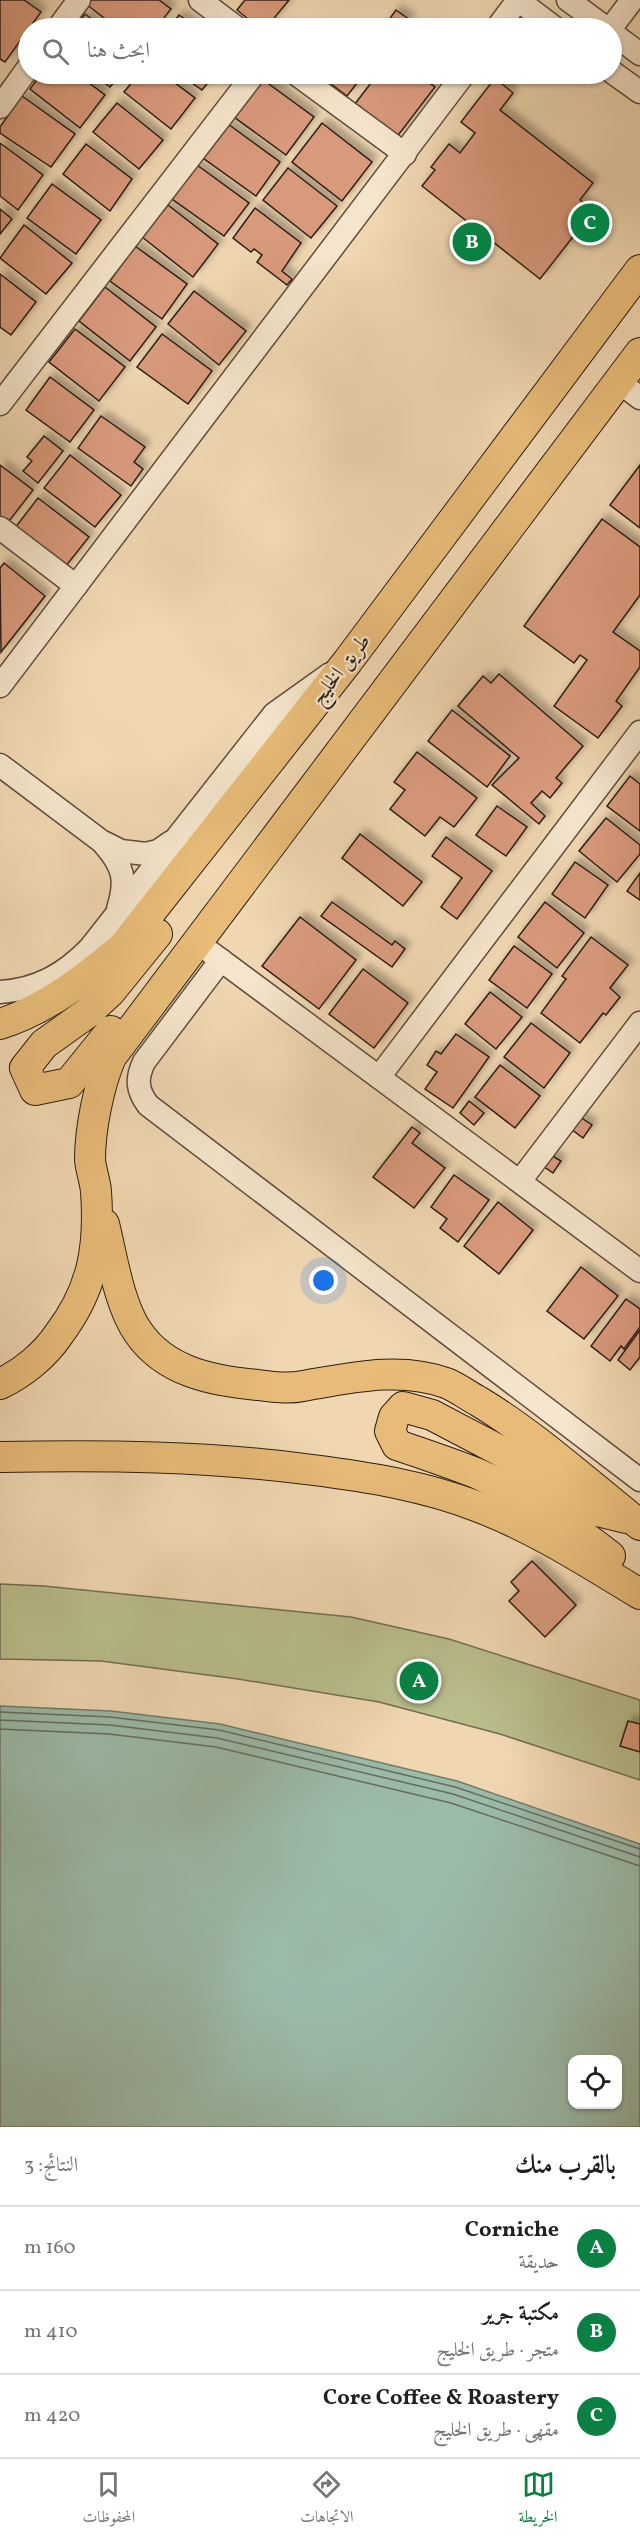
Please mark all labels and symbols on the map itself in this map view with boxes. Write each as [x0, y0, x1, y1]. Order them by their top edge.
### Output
pin: C [570, 200, 610, 246]
pin: B [452, 220, 492, 264]
street label: طريق الخليج [304, 628, 381, 713]
your location [309, 1266, 338, 1295]
pin: A [400, 1658, 438, 1704]

